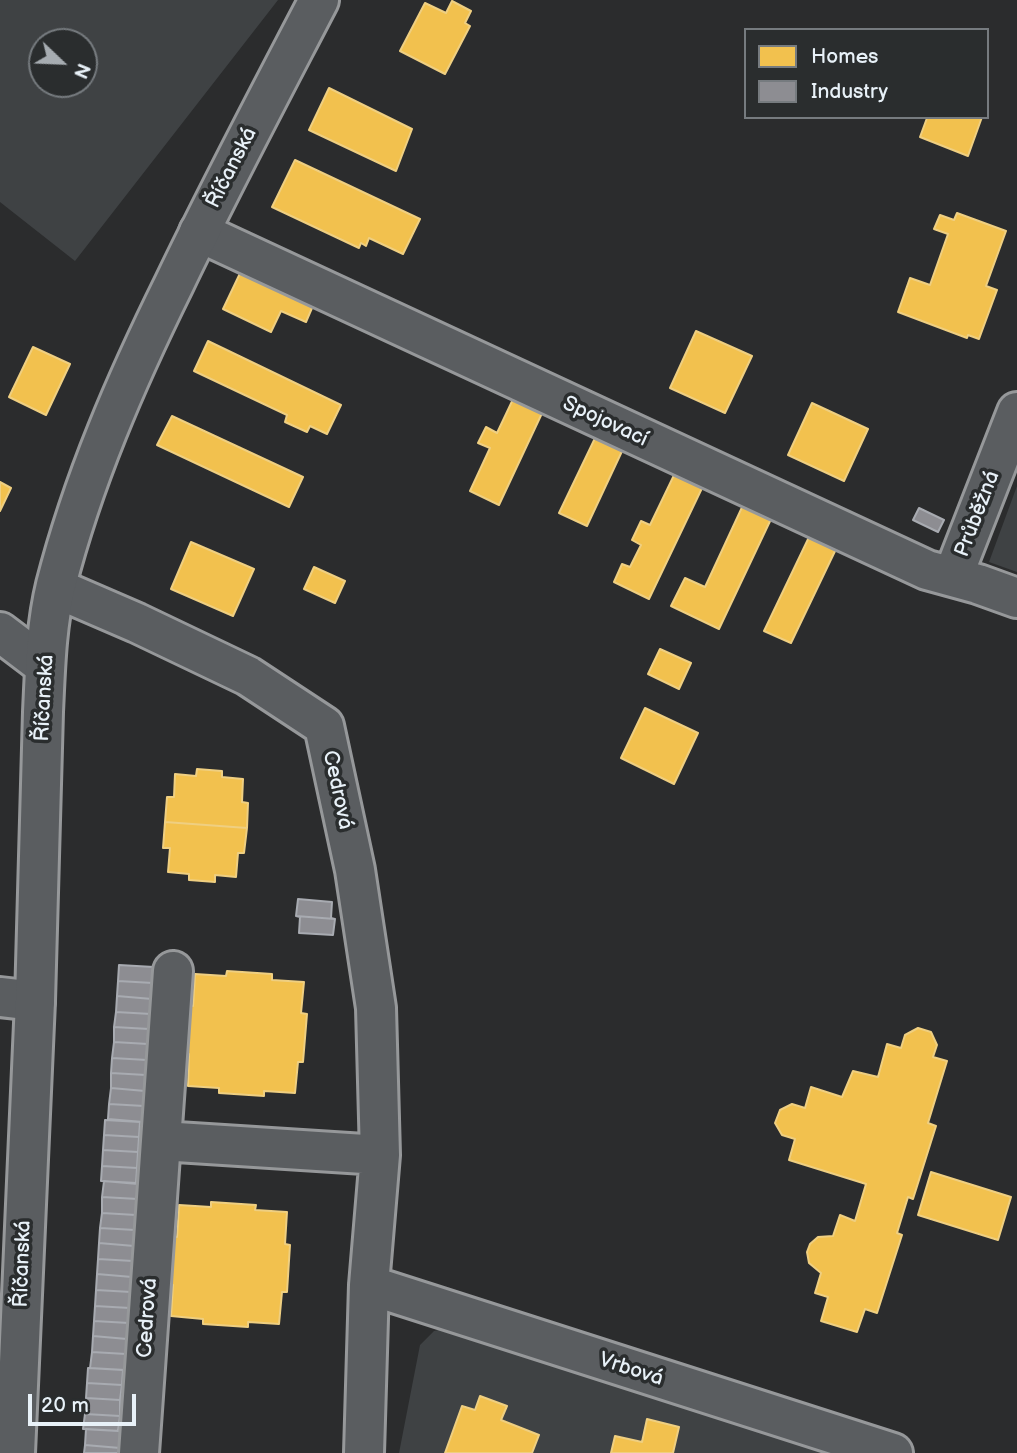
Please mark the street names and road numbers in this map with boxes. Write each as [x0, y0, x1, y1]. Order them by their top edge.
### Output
street label: Říčanská [201, 123, 263, 213]
street label: Spojovací [558, 391, 652, 453]
street label: Průběžná [950, 467, 1006, 561]
street label: Říčanská [30, 654, 60, 742]
street label: Cedrová [316, 748, 358, 832]
street label: Říčanská [9, 1220, 37, 1308]
street label: Cedrová [133, 1277, 163, 1359]
street label: Vrbová [596, 1348, 666, 1392]

